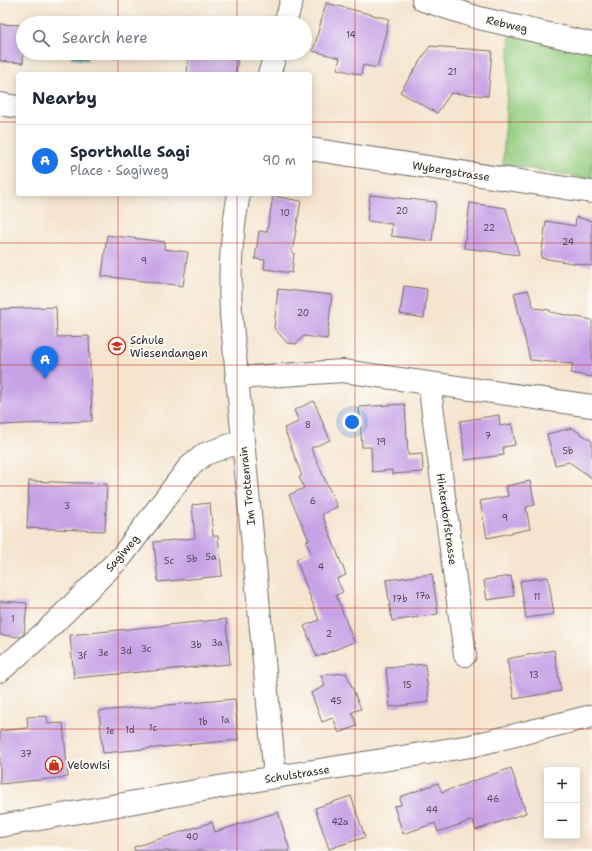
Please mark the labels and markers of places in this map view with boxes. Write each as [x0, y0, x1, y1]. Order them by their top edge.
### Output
place label: Schule Wiesendangen [130, 333, 208, 361]
school or university icon: Schule Wiesendangen [107, 336, 127, 356]
pin: A [32, 346, 58, 379]
shop icon: Velowisi [44, 755, 64, 775]
place label: Velowisi [67, 758, 110, 773]

